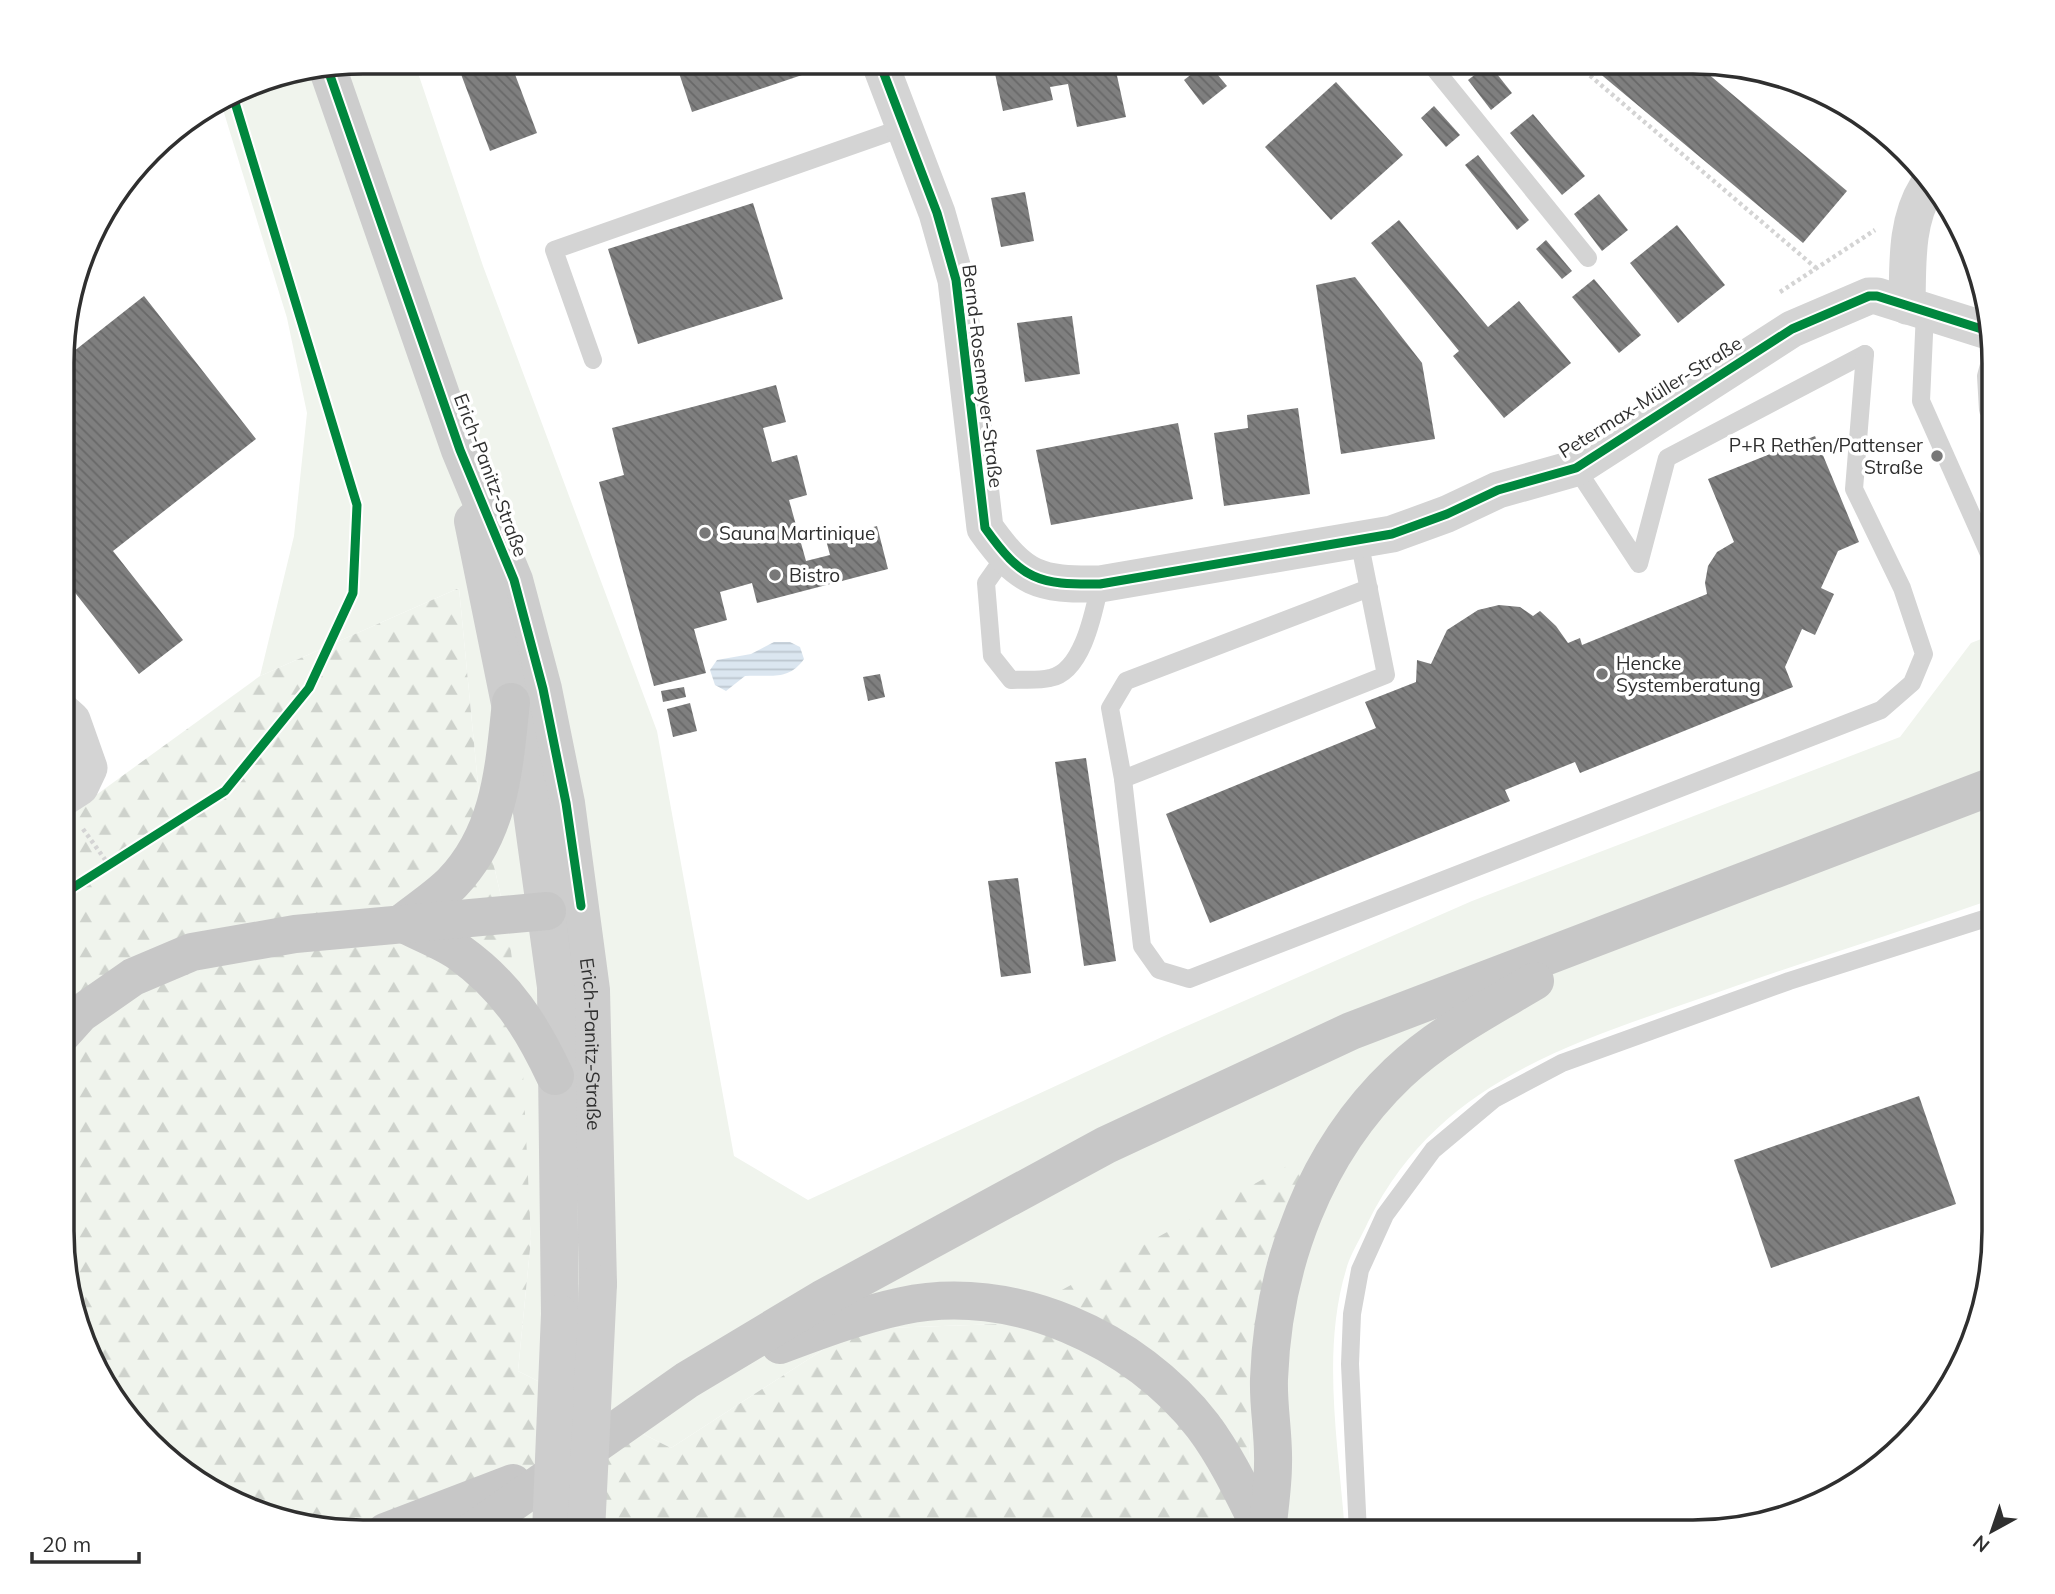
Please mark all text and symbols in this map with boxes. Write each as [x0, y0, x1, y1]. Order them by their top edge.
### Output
street label: Bernd-Rosemeyer-Straße [957, 263, 1009, 489]
street label: Petermax-Müller-Straße [1554, 331, 1746, 463]
street label: Erich-Panitz-Straße [449, 390, 533, 560]
place label: P+R Rethen/Pattenser Straße [1729, 433, 1923, 479]
marker: P+R Rethen/Pattenser Straße [1929, 448, 1945, 464]
place label: Sauna Martinique [719, 521, 875, 545]
marker: Sauna Martinique [697, 525, 713, 541]
place label: Bistro [789, 563, 840, 587]
marker: Bistro [767, 567, 783, 583]
place label: Hencke Systemberatung [1616, 651, 1761, 697]
marker: Hencke Systemberatung [1594, 666, 1610, 682]
street label: Erich-Panitz-Straße [575, 956, 606, 1131]
north arrow [1957, 1496, 2027, 1566]
scale bar [32, 1520, 138, 1564]
text: N [1968, 1530, 1994, 1558]
text: 20 m [42, 1531, 91, 1557]

